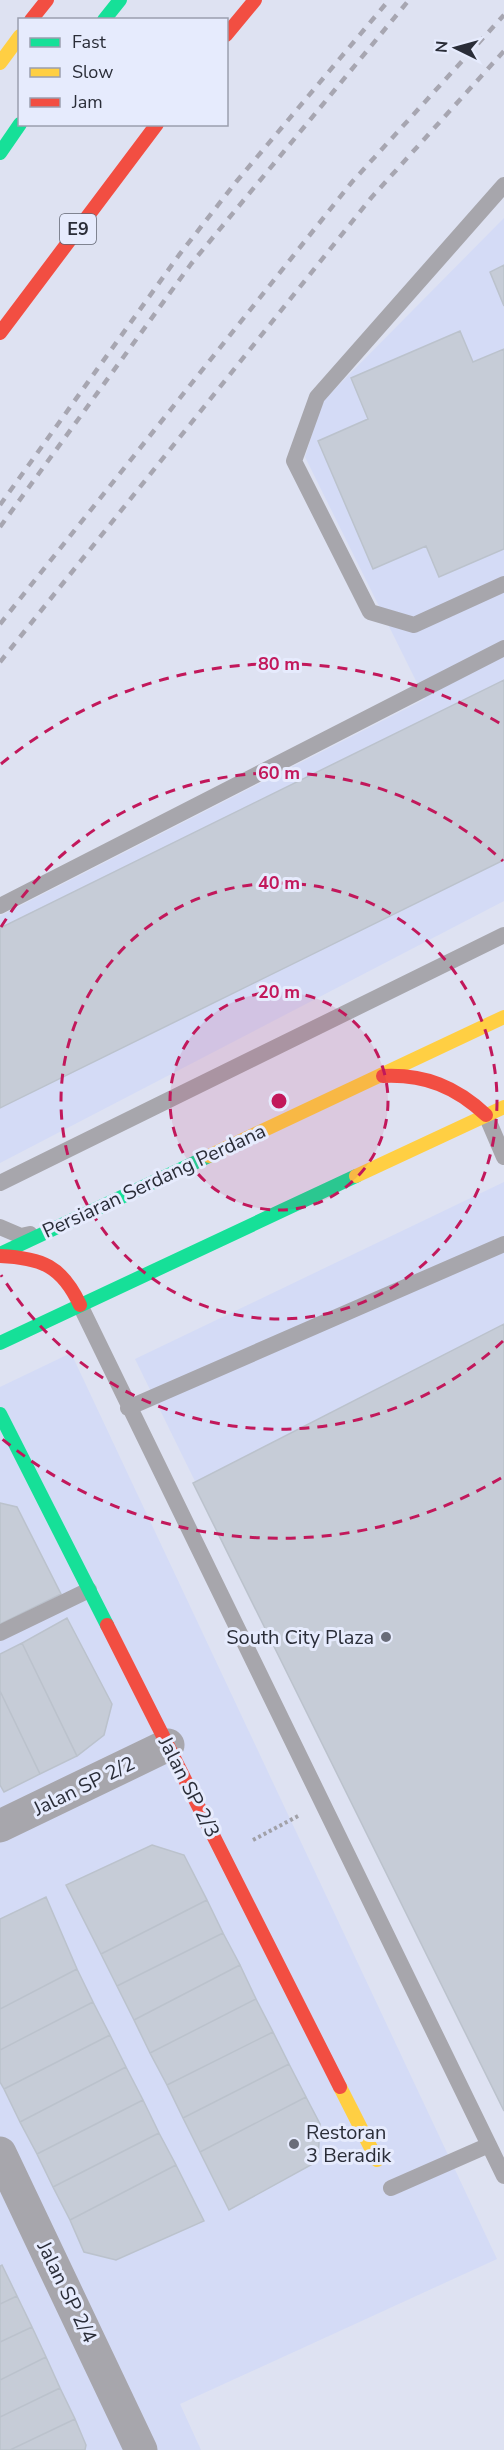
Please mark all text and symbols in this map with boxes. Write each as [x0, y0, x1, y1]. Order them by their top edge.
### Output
legend [18, 18, 228, 126]
north arrow [426, 18, 486, 78]
text: Fast [72, 30, 107, 54]
text: N [431, 40, 454, 54]
text: Slow [72, 60, 113, 84]
text: Jam [71, 90, 103, 114]
road number: E9 [60, 214, 96, 244]
text: 80 m [258, 652, 300, 676]
text: 60 m [258, 761, 300, 785]
text: 40 m [258, 871, 300, 895]
text: 20 m [258, 980, 300, 1004]
centre of rings [269, 1091, 289, 1111]
street label: Persiaran Serdang Perdana [38, 1117, 270, 1245]
place label: South City Plaza [226, 1624, 374, 1651]
marker: South City Plaza [379, 1630, 393, 1644]
street label: Jalan SP 2/3 [152, 1731, 226, 1842]
street label: Jalan SP 2/2 [28, 1750, 139, 1823]
place label: Restoran 3 Beradik [306, 2119, 392, 2169]
marker: Restoran 3 Beradik [287, 2137, 301, 2151]
street label: Jalan SP 2/4 [30, 2236, 103, 2347]

